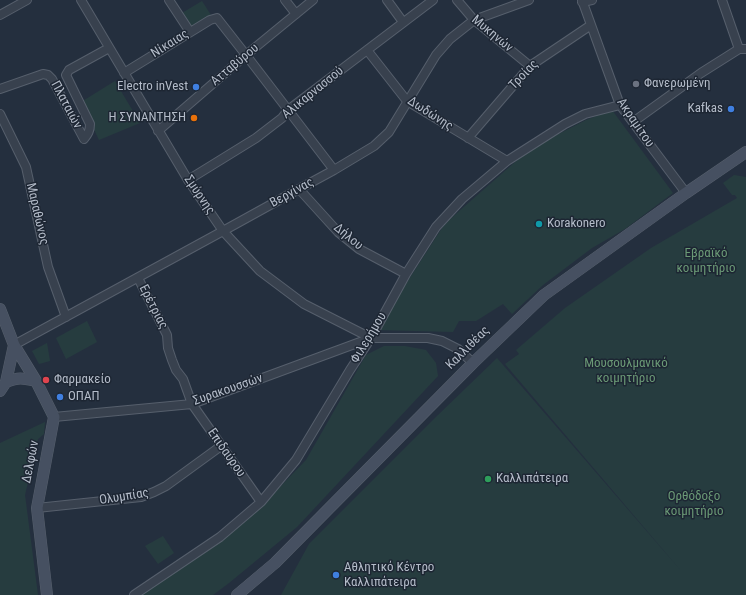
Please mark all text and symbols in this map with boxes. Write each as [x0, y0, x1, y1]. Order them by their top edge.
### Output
street label: Μυκηνών [468, 12, 516, 56]
street label: Νίκαιας [148, 26, 192, 62]
street label: Ατταβύρου [208, 40, 262, 90]
street label: Τροίας [506, 57, 542, 93]
street label: Αλικαρνασσού [279, 63, 347, 123]
place label: Φανερωμένη [644, 76, 711, 92]
street label: Πλαταιών [47, 78, 85, 132]
place label: Electro inVest [117, 79, 188, 95]
marker: Φανερωμένη [631, 79, 641, 89]
marker: Electro inVest [191, 82, 201, 92]
street label: Δωδώνης [404, 94, 456, 134]
street label: Ακραμίτου [613, 96, 657, 150]
place label: Kafkas [688, 101, 723, 117]
marker: Kafkas [726, 104, 736, 114]
place label: Η ΣΥΝΑΝΤΗΣΗ [108, 110, 186, 126]
marker: Η ΣΥΝΑΝΤΗΣΗ [189, 113, 199, 123]
street label: Σμύρνης [180, 172, 218, 218]
street label: Βεργίνας [268, 175, 316, 211]
street label: Μαραθώνος [22, 182, 52, 246]
place label: Korakonero [547, 216, 606, 232]
marker: Korakonero [534, 219, 544, 229]
street label: Δήλου [330, 220, 366, 254]
park label: Εβραϊκό κοιμητήριο [676, 246, 736, 277]
street label: Ερέτριας [135, 282, 171, 332]
street label: Φιλερήμου [348, 310, 390, 366]
street label: Καλλιθέας [443, 323, 493, 373]
park label: Μουσουλμανικό κοιμητήριο [584, 356, 668, 387]
street label: Συρακουσσών [191, 371, 265, 409]
place label: Φαρμακείο [54, 372, 111, 388]
marker: Φαρμακείο [41, 375, 51, 385]
place label: ΟΠΑΠ [68, 389, 99, 405]
marker: ΟΠΑΠ [55, 392, 65, 402]
street label: Επιδαύρου [204, 426, 248, 480]
street label: Δελφών [19, 439, 43, 485]
place label: Καλλιπάτειρα [496, 471, 568, 487]
marker: Καλλιπάτειρα [483, 474, 493, 484]
street label: Ολυμπίας [98, 485, 150, 509]
park label: Ορθόδοξο κοιμητήριο [664, 489, 724, 520]
place label: Αθλητικό Κέντρο Καλλιπάτειρα [344, 560, 434, 591]
marker: Αθλητικό Κέντρο Καλλιπάτειρα [331, 570, 341, 580]

